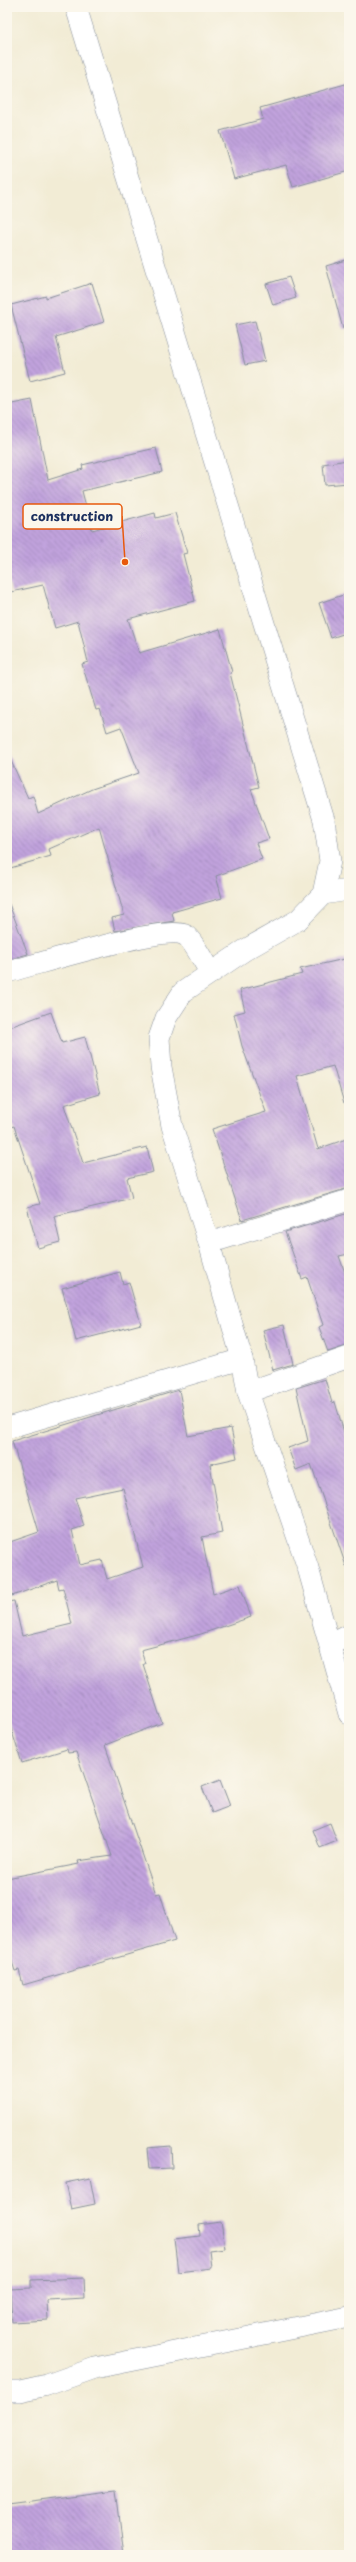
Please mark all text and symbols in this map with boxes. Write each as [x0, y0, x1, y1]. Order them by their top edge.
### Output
callout: construction [23, 504, 122, 529]
text: construction [31, 506, 113, 525]

